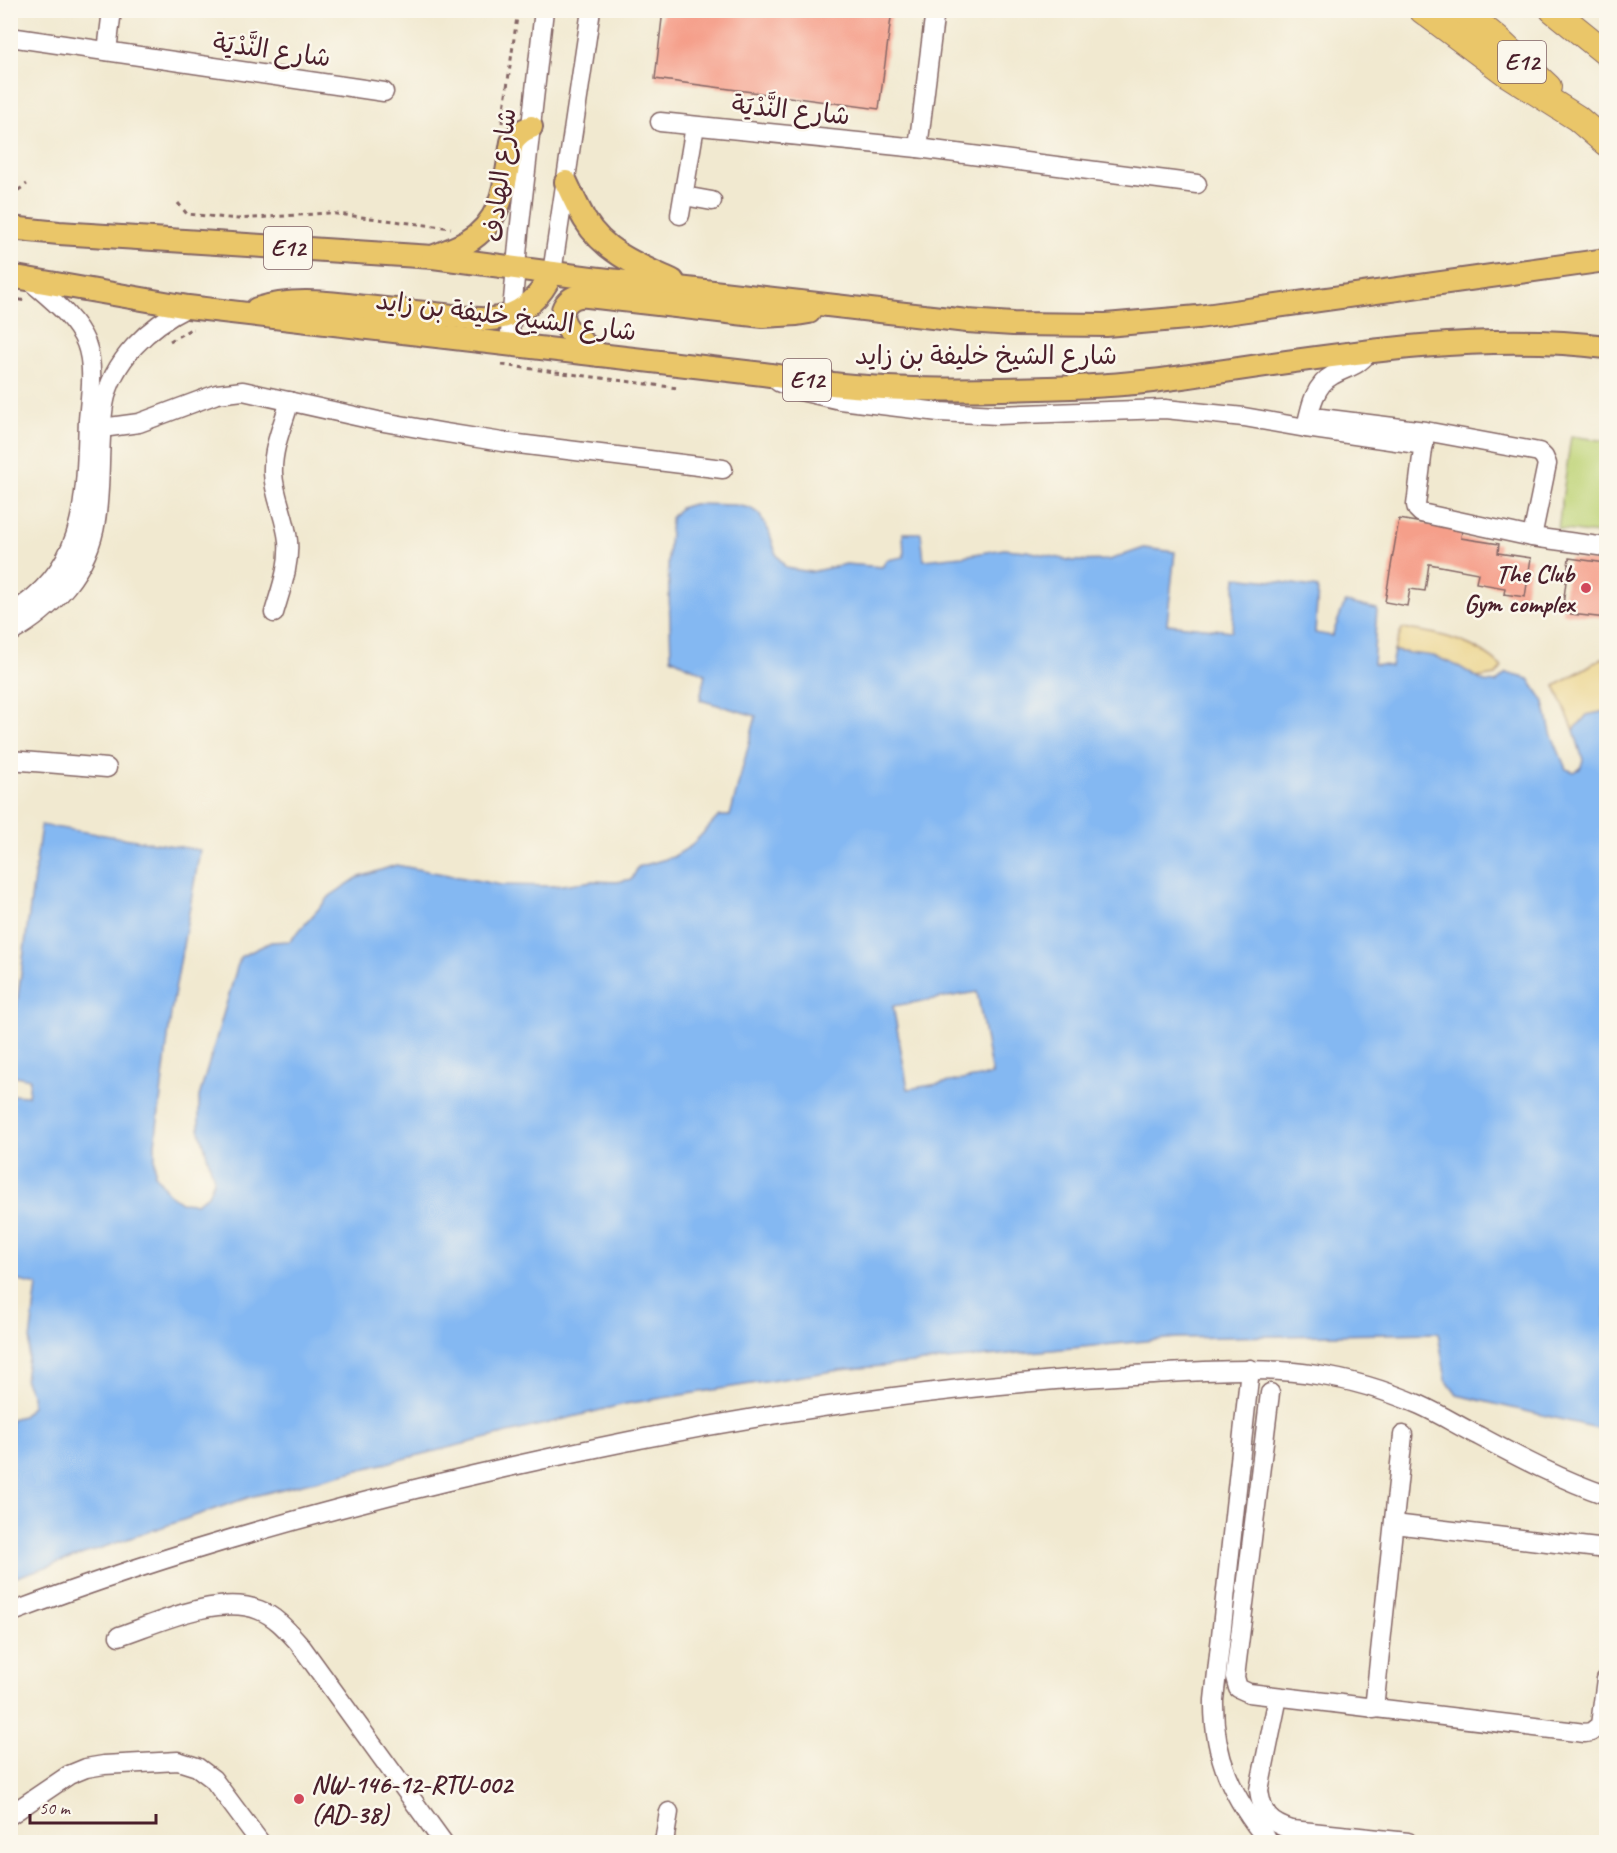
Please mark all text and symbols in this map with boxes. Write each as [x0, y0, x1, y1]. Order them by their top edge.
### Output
street label: شارع النَّدْيَة [211, 24, 333, 76]
road number: E12 [1498, 41, 1546, 83]
street label: شارع النَّدْيَة [730, 86, 852, 134]
street label: شارع الهادف [477, 106, 524, 244]
road number: E12 [264, 227, 312, 269]
street label: شارع الشيخ خليفة بن زايد [374, 284, 638, 349]
street label: شارع الشيخ خليفة بن زايد [855, 339, 1117, 373]
road number: E12 [783, 359, 831, 401]
place label: The Club Gym complex [1464, 557, 1576, 620]
marker: The Club Gym complex [1579, 581, 1593, 595]
place label: NW-146-12-RTU-002 (AD-38) [311, 1768, 514, 1831]
scale bar [30, 1787, 156, 1825]
marker: NW-146-12-RTU-002 (AD-38) [292, 1792, 306, 1806]
text: 50 m [39, 1797, 72, 1819]

